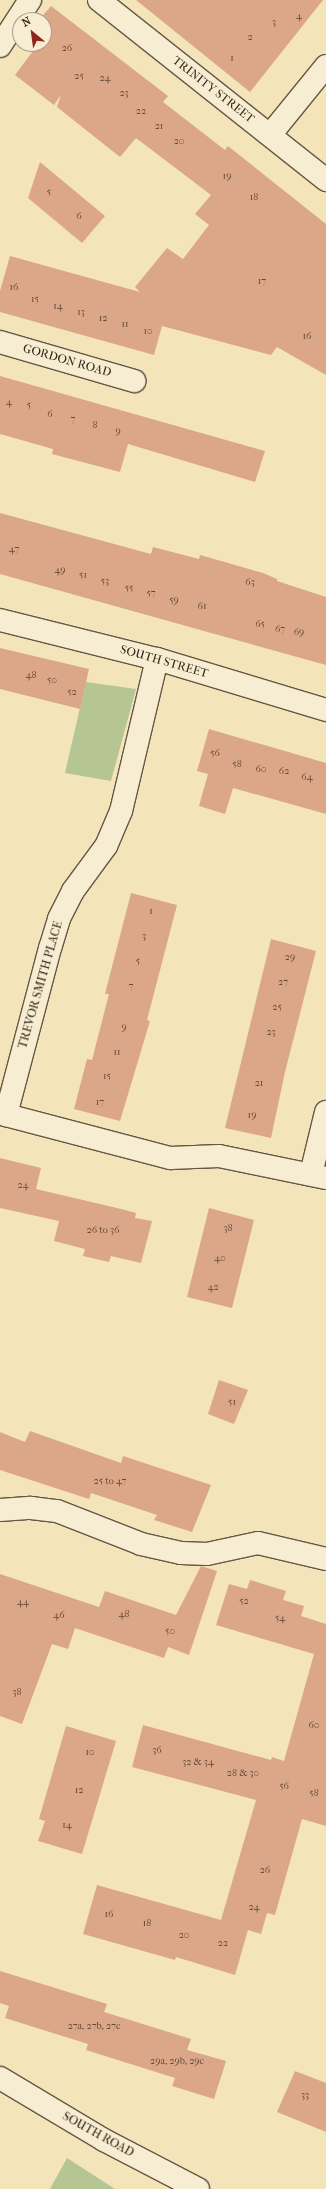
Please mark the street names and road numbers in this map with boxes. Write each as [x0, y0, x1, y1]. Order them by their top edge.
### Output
street label: TRINITY STREET [169, 54, 257, 126]
street label: GORDON ROAD [21, 341, 113, 381]
street label: SOUTH STREET [118, 643, 210, 681]
street label: TREVOR SMITH PLACE [16, 920, 66, 1050]
street label: SOUTH ROAD [60, 2109, 136, 2161]

